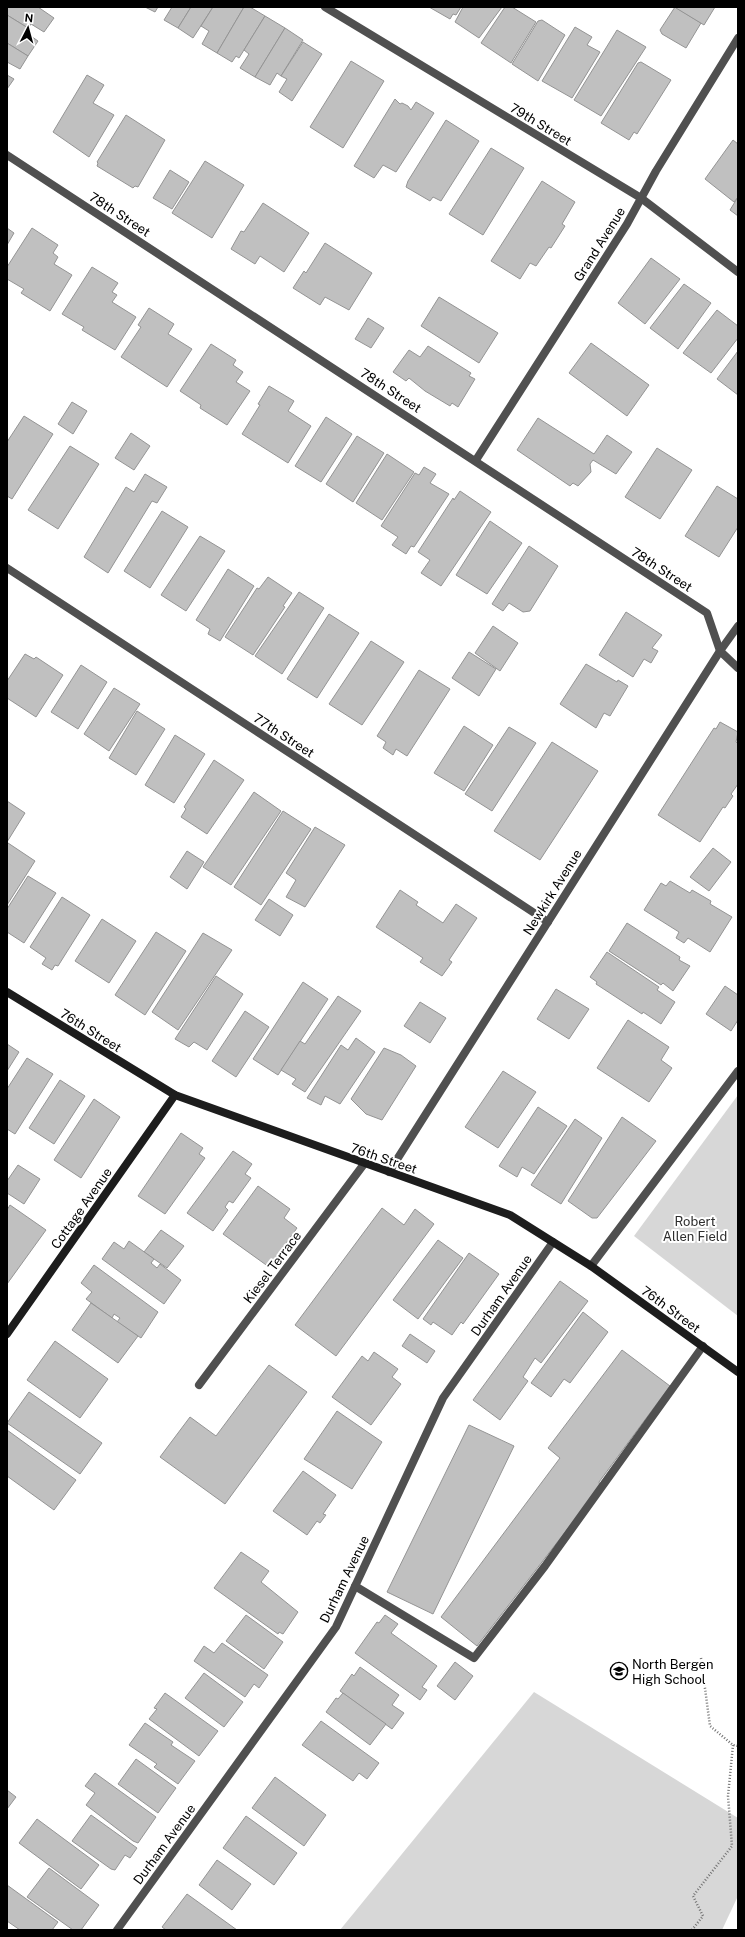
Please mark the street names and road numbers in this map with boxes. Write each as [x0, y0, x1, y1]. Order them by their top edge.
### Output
street label: 79th Street [507, 100, 574, 149]
street label: 78th Street [86, 189, 153, 240]
street label: Grand Avenue [571, 204, 628, 284]
street label: 78th Street [357, 365, 424, 416]
street label: 78th Street [628, 544, 695, 595]
street label: 77th Street [251, 710, 317, 761]
street label: Newkirk Avenue [520, 847, 585, 938]
street label: 76th Street [57, 1006, 124, 1055]
street label: 76th Street [349, 1140, 419, 1177]
street label: Cottage Avenue [48, 1165, 115, 1252]
street label: Kiesel Terrace [240, 1228, 304, 1306]
street label: Durham Avenue [468, 1252, 535, 1339]
street label: 76th Street [638, 1283, 703, 1336]
street label: Durham Avenue [317, 1533, 372, 1625]
street label: Durham Avenue [130, 1801, 199, 1887]

